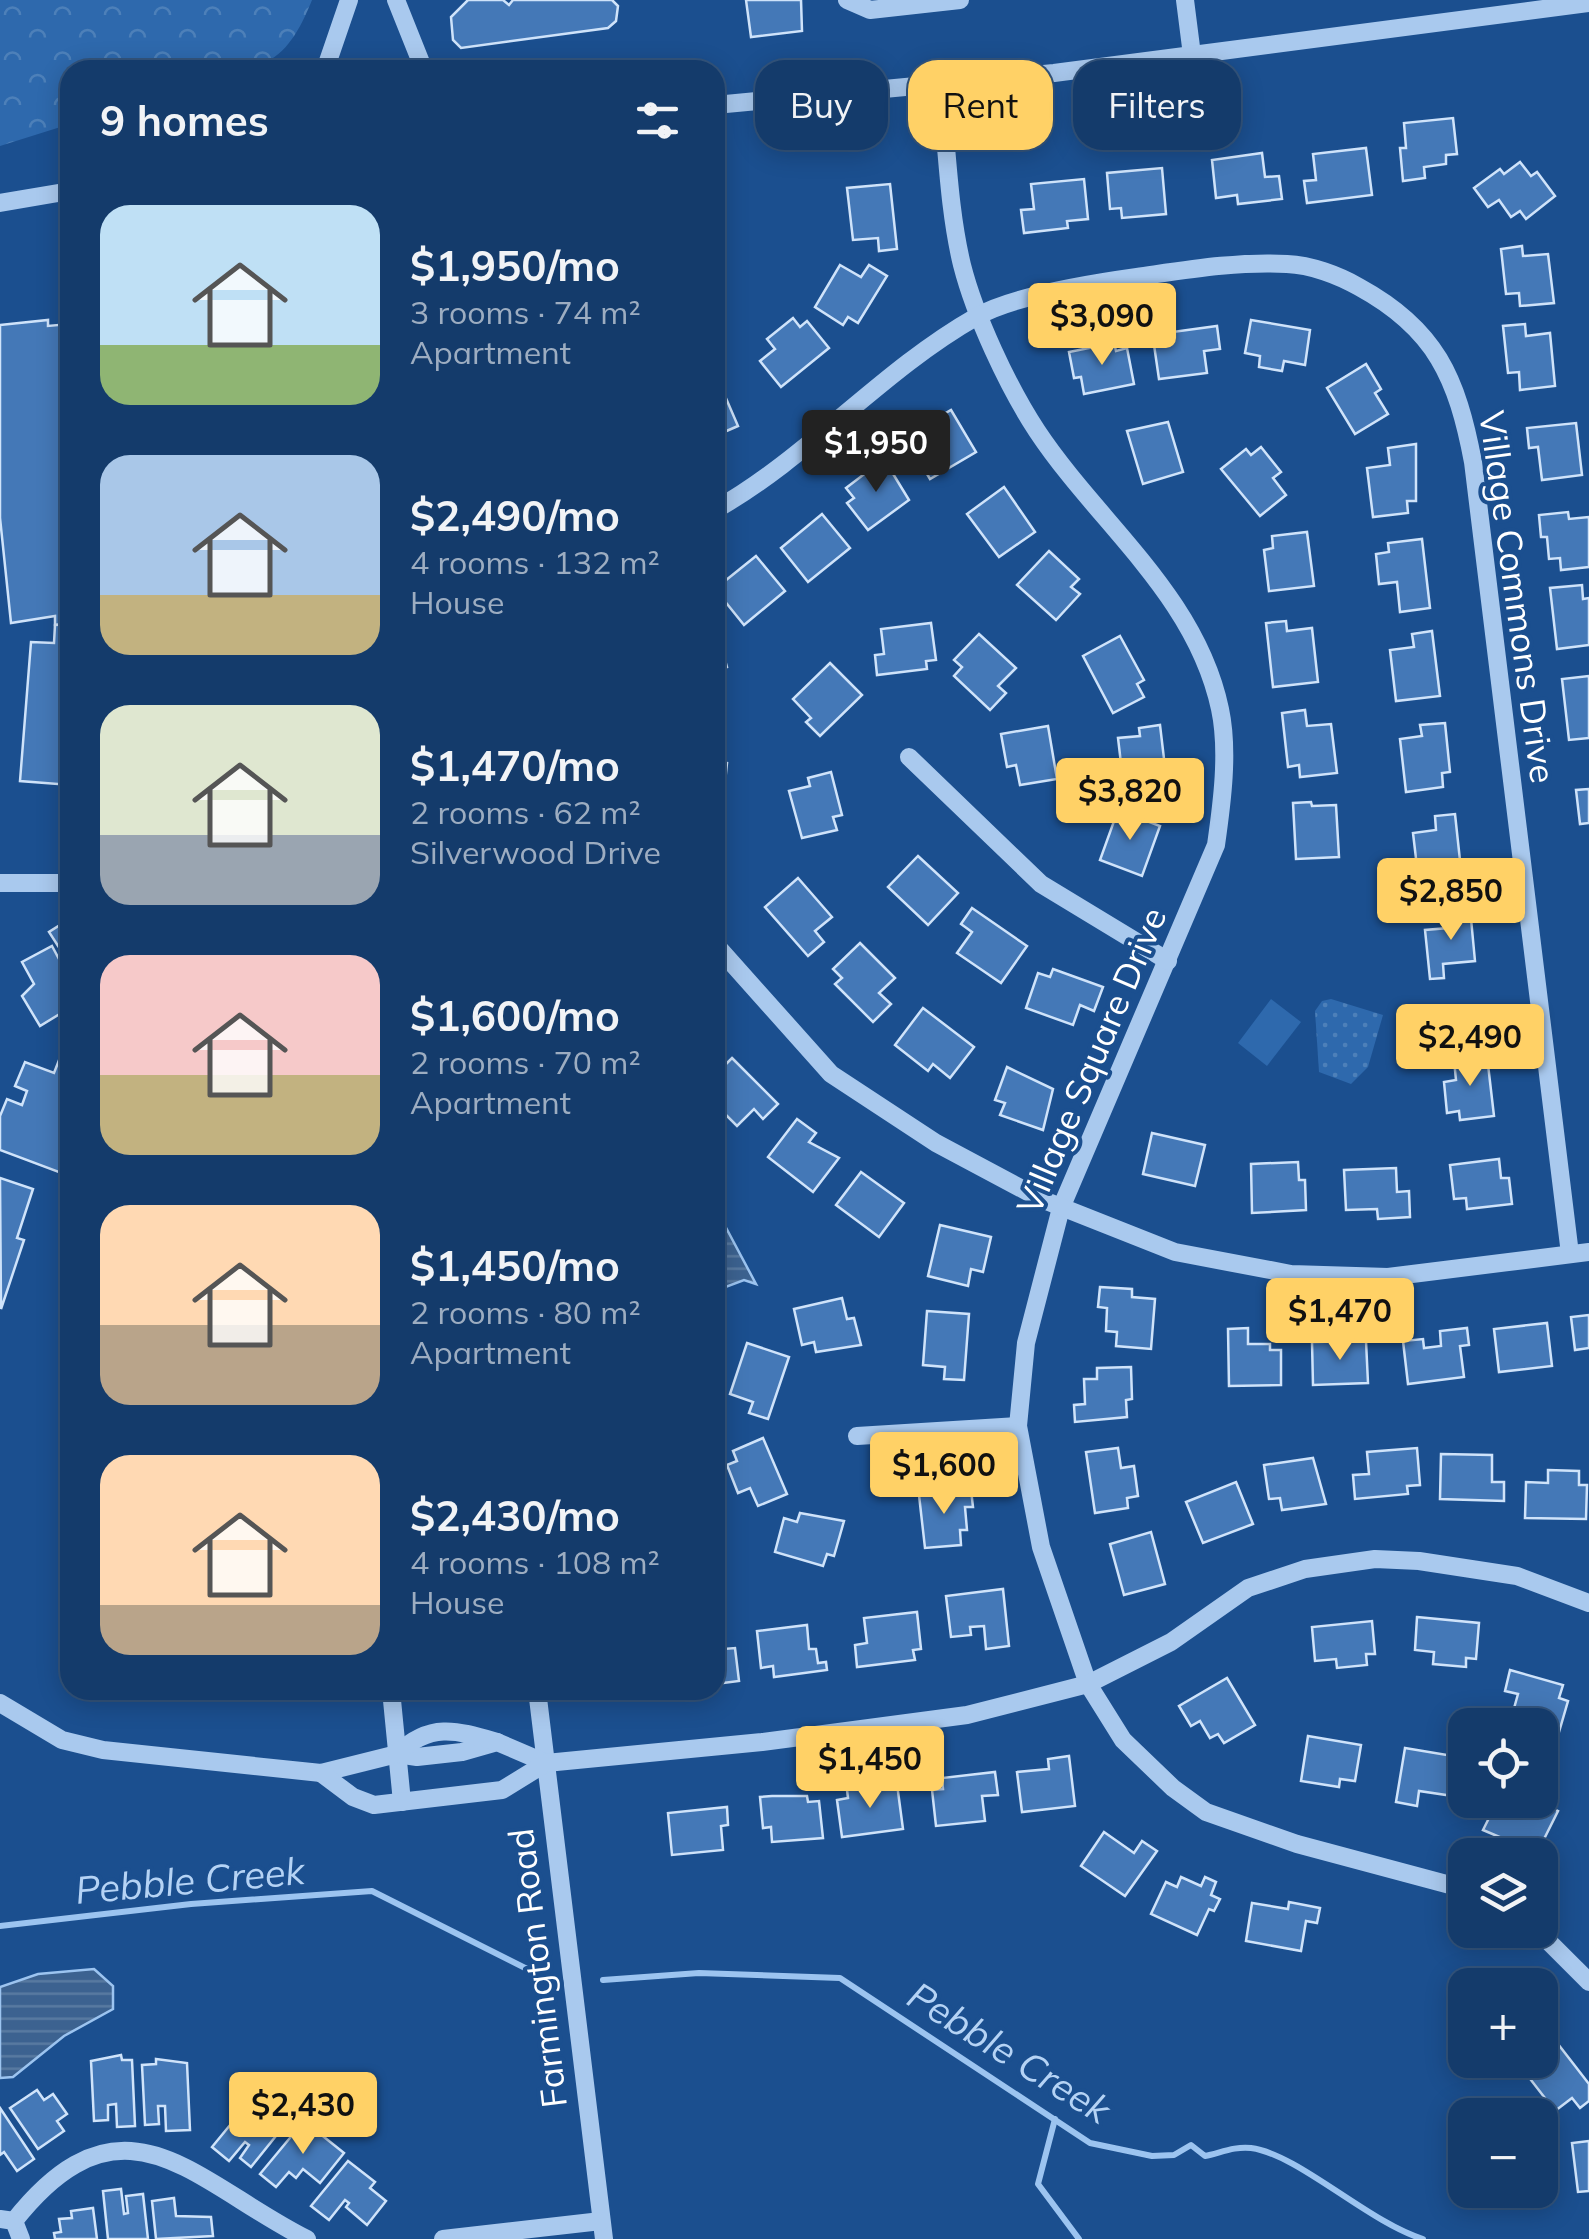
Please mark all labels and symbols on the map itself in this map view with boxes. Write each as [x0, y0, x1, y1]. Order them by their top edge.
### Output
pin: $3,090 [1021, 283, 1183, 368]
street label: Village Commons Drive [1470, 408, 1566, 786]
pin: $1,950 [795, 410, 957, 495]
pin: $3,820 [1049, 758, 1211, 843]
pin: $2,850 [1370, 858, 1532, 943]
street label: Village Square Drive [1007, 901, 1176, 1221]
pin: $2,490 [1389, 1004, 1551, 1089]
pin: $1,470 [1259, 1278, 1421, 1363]
pin: $1,600 [863, 1432, 1025, 1517]
pin: $1,450 [789, 1726, 951, 1811]
street label: Farmington Road [498, 1826, 576, 2110]
water label: Pebble Creek [73, 1846, 308, 1914]
water label: Pebble Creek [899, 1971, 1121, 2134]
pin: $2,430 [222, 2072, 384, 2157]

